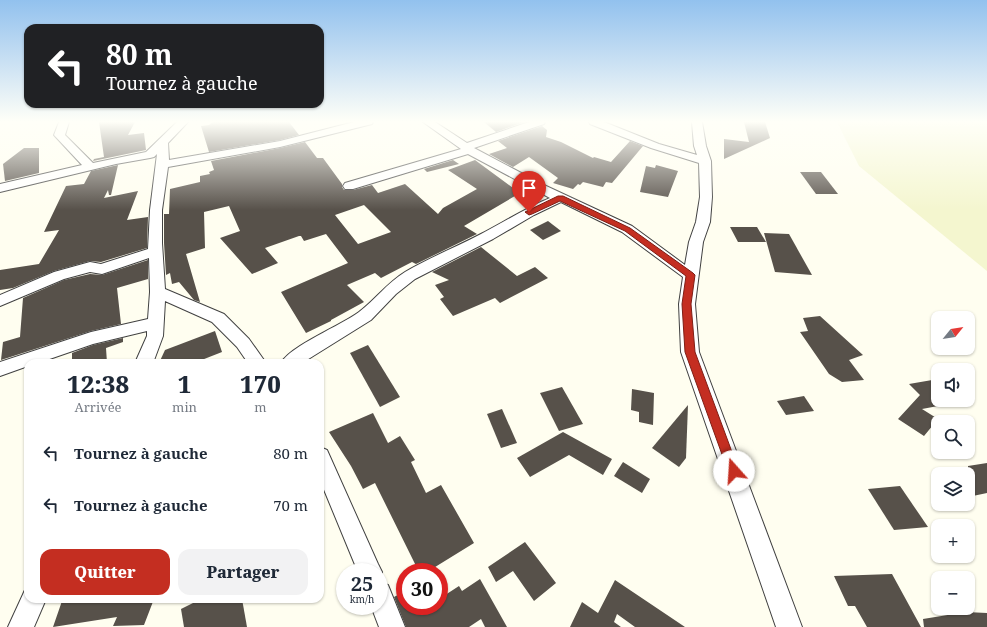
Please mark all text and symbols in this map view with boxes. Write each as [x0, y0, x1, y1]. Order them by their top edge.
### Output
text: 80 m [106, 35, 173, 73]
icon: left [40, 40, 92, 92]
text: Tournez à gauche [106, 71, 258, 95]
pin [512, 171, 546, 212]
icon: arrive [518, 177, 540, 199]
north arrow [931, 311, 975, 355]
map controls [931, 311, 975, 615]
button: sound [931, 363, 975, 407]
text: 12:38 [67, 367, 129, 400]
text: 1 [178, 367, 191, 400]
text: 170 [240, 367, 281, 400]
text: Arrivée [75, 398, 122, 416]
text: min [172, 398, 197, 416]
text: m [254, 398, 267, 416]
button: search [931, 415, 975, 459]
icon: left [40, 442, 62, 464]
text: Tournez à gauche [74, 443, 208, 463]
text: 80 m [273, 443, 308, 463]
position arrow [713, 450, 755, 492]
button: layers [931, 467, 975, 511]
icon: left [40, 494, 62, 516]
text: Tournez à gauche [74, 495, 208, 515]
text: 70 m [273, 495, 308, 515]
button: + [931, 519, 975, 563]
button: Quitter [40, 549, 170, 595]
button: Partager [178, 549, 308, 595]
speed limit sign: 30 [396, 563, 448, 615]
text: 25 [351, 570, 373, 597]
button: − [931, 571, 975, 615]
text: km/h [350, 592, 374, 606]

